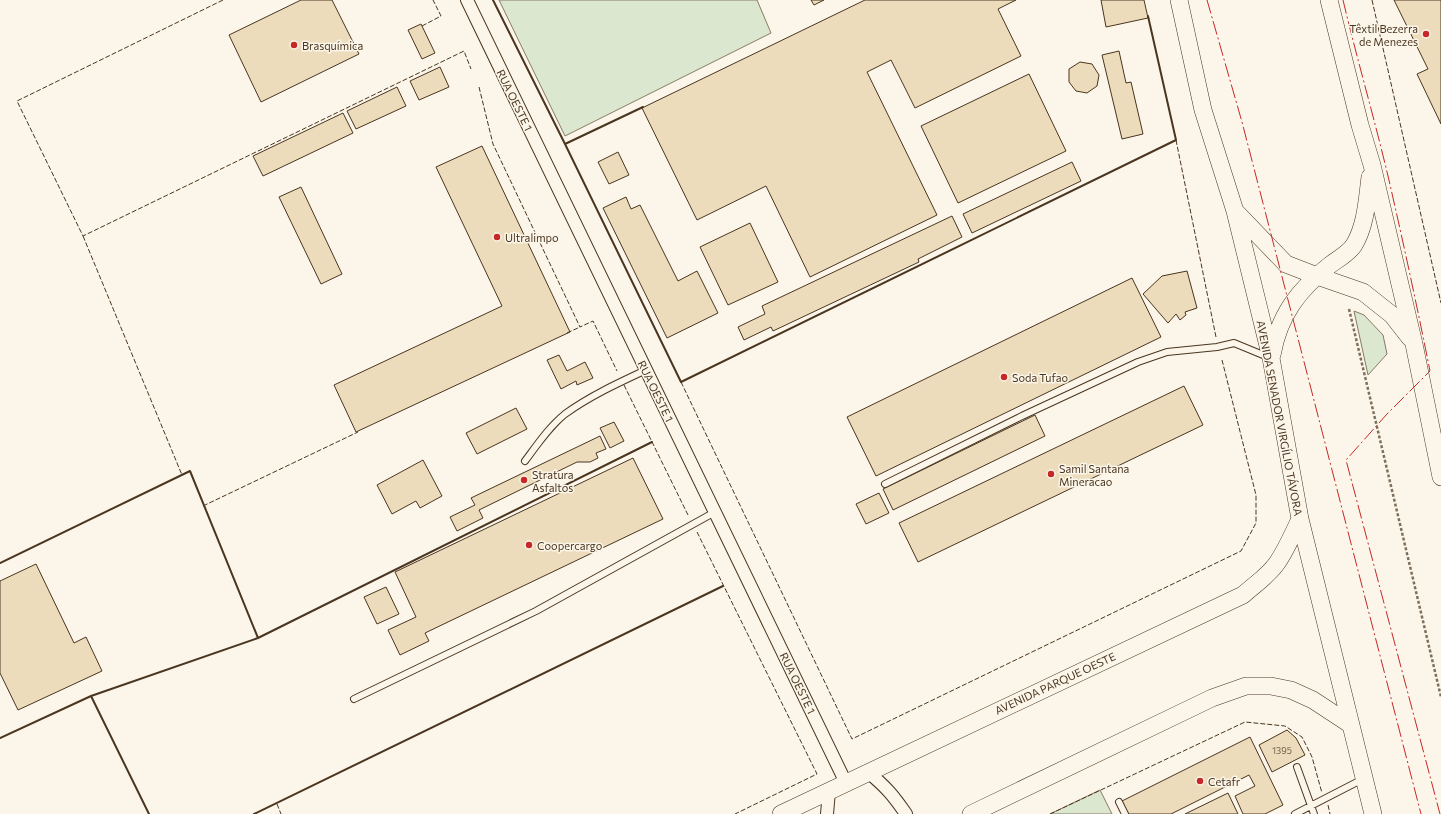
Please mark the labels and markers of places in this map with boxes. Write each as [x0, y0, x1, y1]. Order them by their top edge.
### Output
place label: Têxtil Bezerra de Menezes [1349, 22, 1418, 48]
marker: Têxtil Bezerra de Menezes [1421, 29, 1431, 39]
place label: Brasquímica [302, 39, 363, 52]
marker: Brasquímica [289, 40, 299, 50]
place label: Ultralimpo [505, 231, 559, 244]
marker: Ultralimpo [492, 232, 502, 242]
place label: Soda Tufao [1012, 371, 1068, 384]
marker: Soda Tufao [999, 372, 1009, 382]
place label: Samil Santana Mineracao [1059, 462, 1129, 488]
place label: Stratura Asfaltos [532, 468, 574, 494]
marker: Samil Santana Mineracao [1046, 469, 1056, 479]
marker: Stratura Asfaltos [519, 475, 529, 485]
place label: Coopercargo [537, 539, 603, 552]
marker: Coopercargo [524, 540, 534, 550]
place label: Cetafr [1208, 775, 1241, 788]
marker: Cetafr [1195, 776, 1205, 786]

